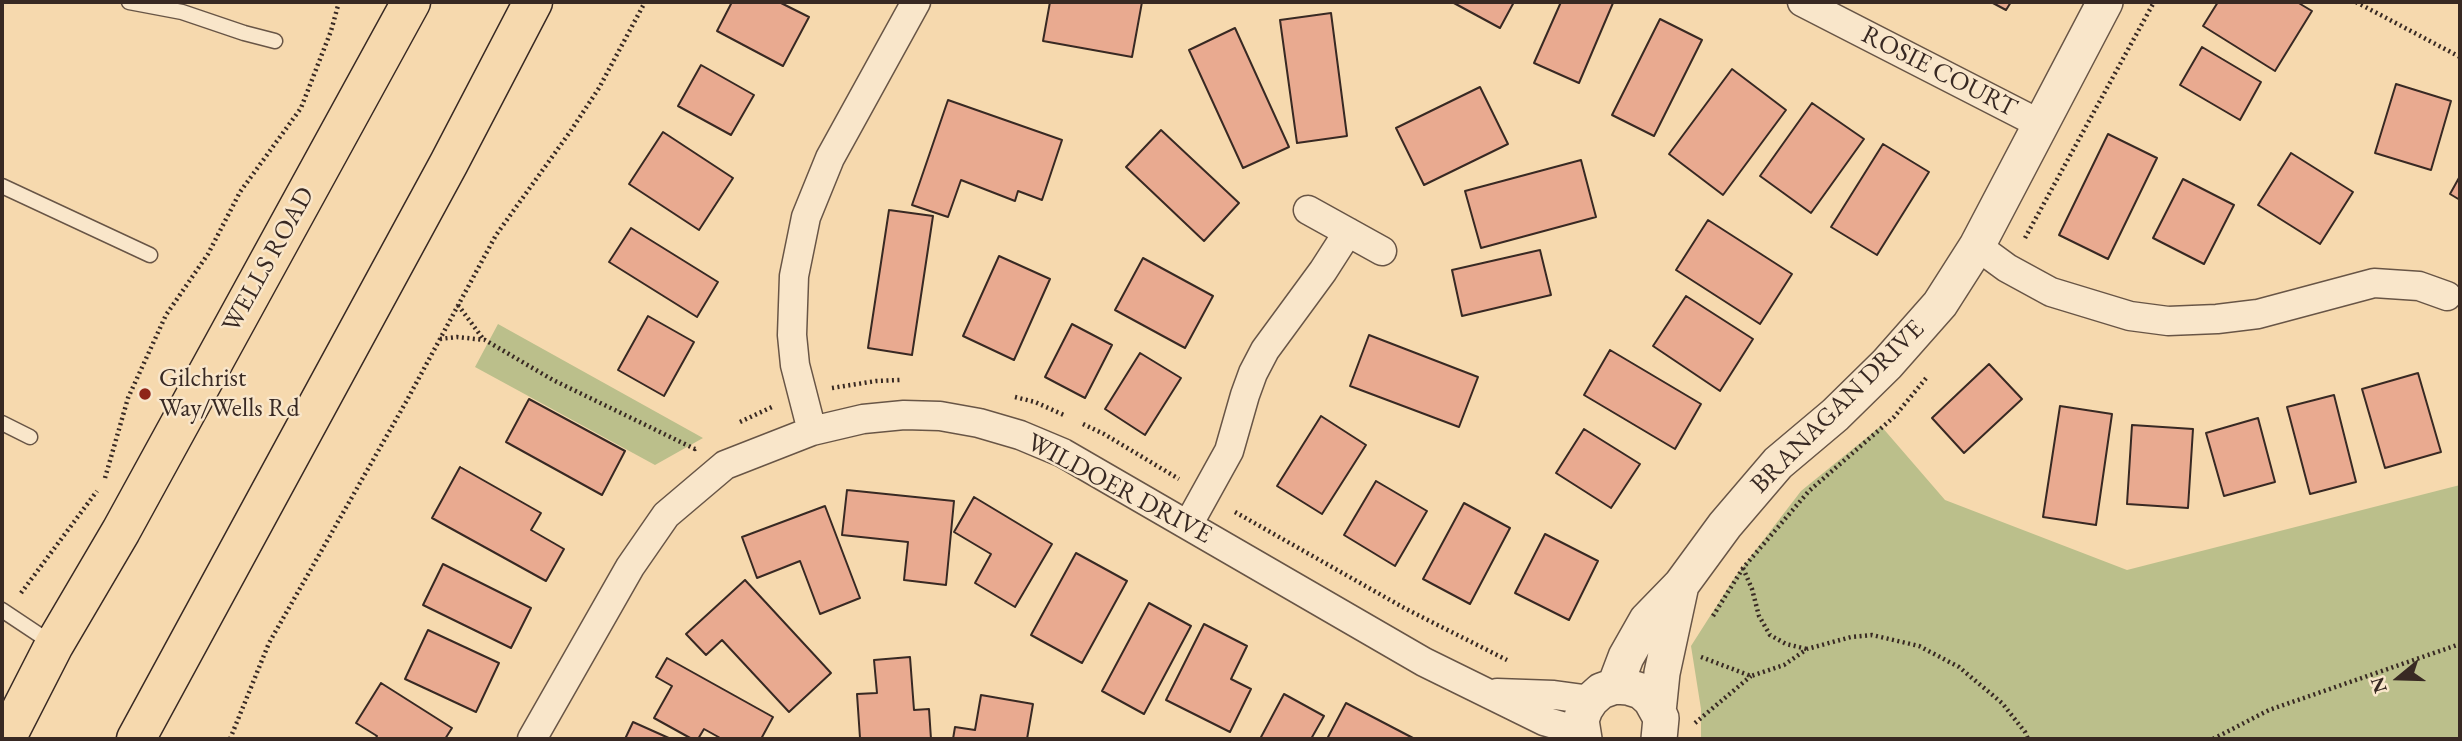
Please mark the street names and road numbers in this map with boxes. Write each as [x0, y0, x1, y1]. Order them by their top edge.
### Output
street label: ROSIE COURT [1856, 20, 2022, 124]
street label: WELLS ROAD [216, 182, 322, 338]
street label: BRANAGAN DRIVE [1745, 314, 1931, 500]
street label: WILDOER DRIVE [1021, 427, 1217, 551]

